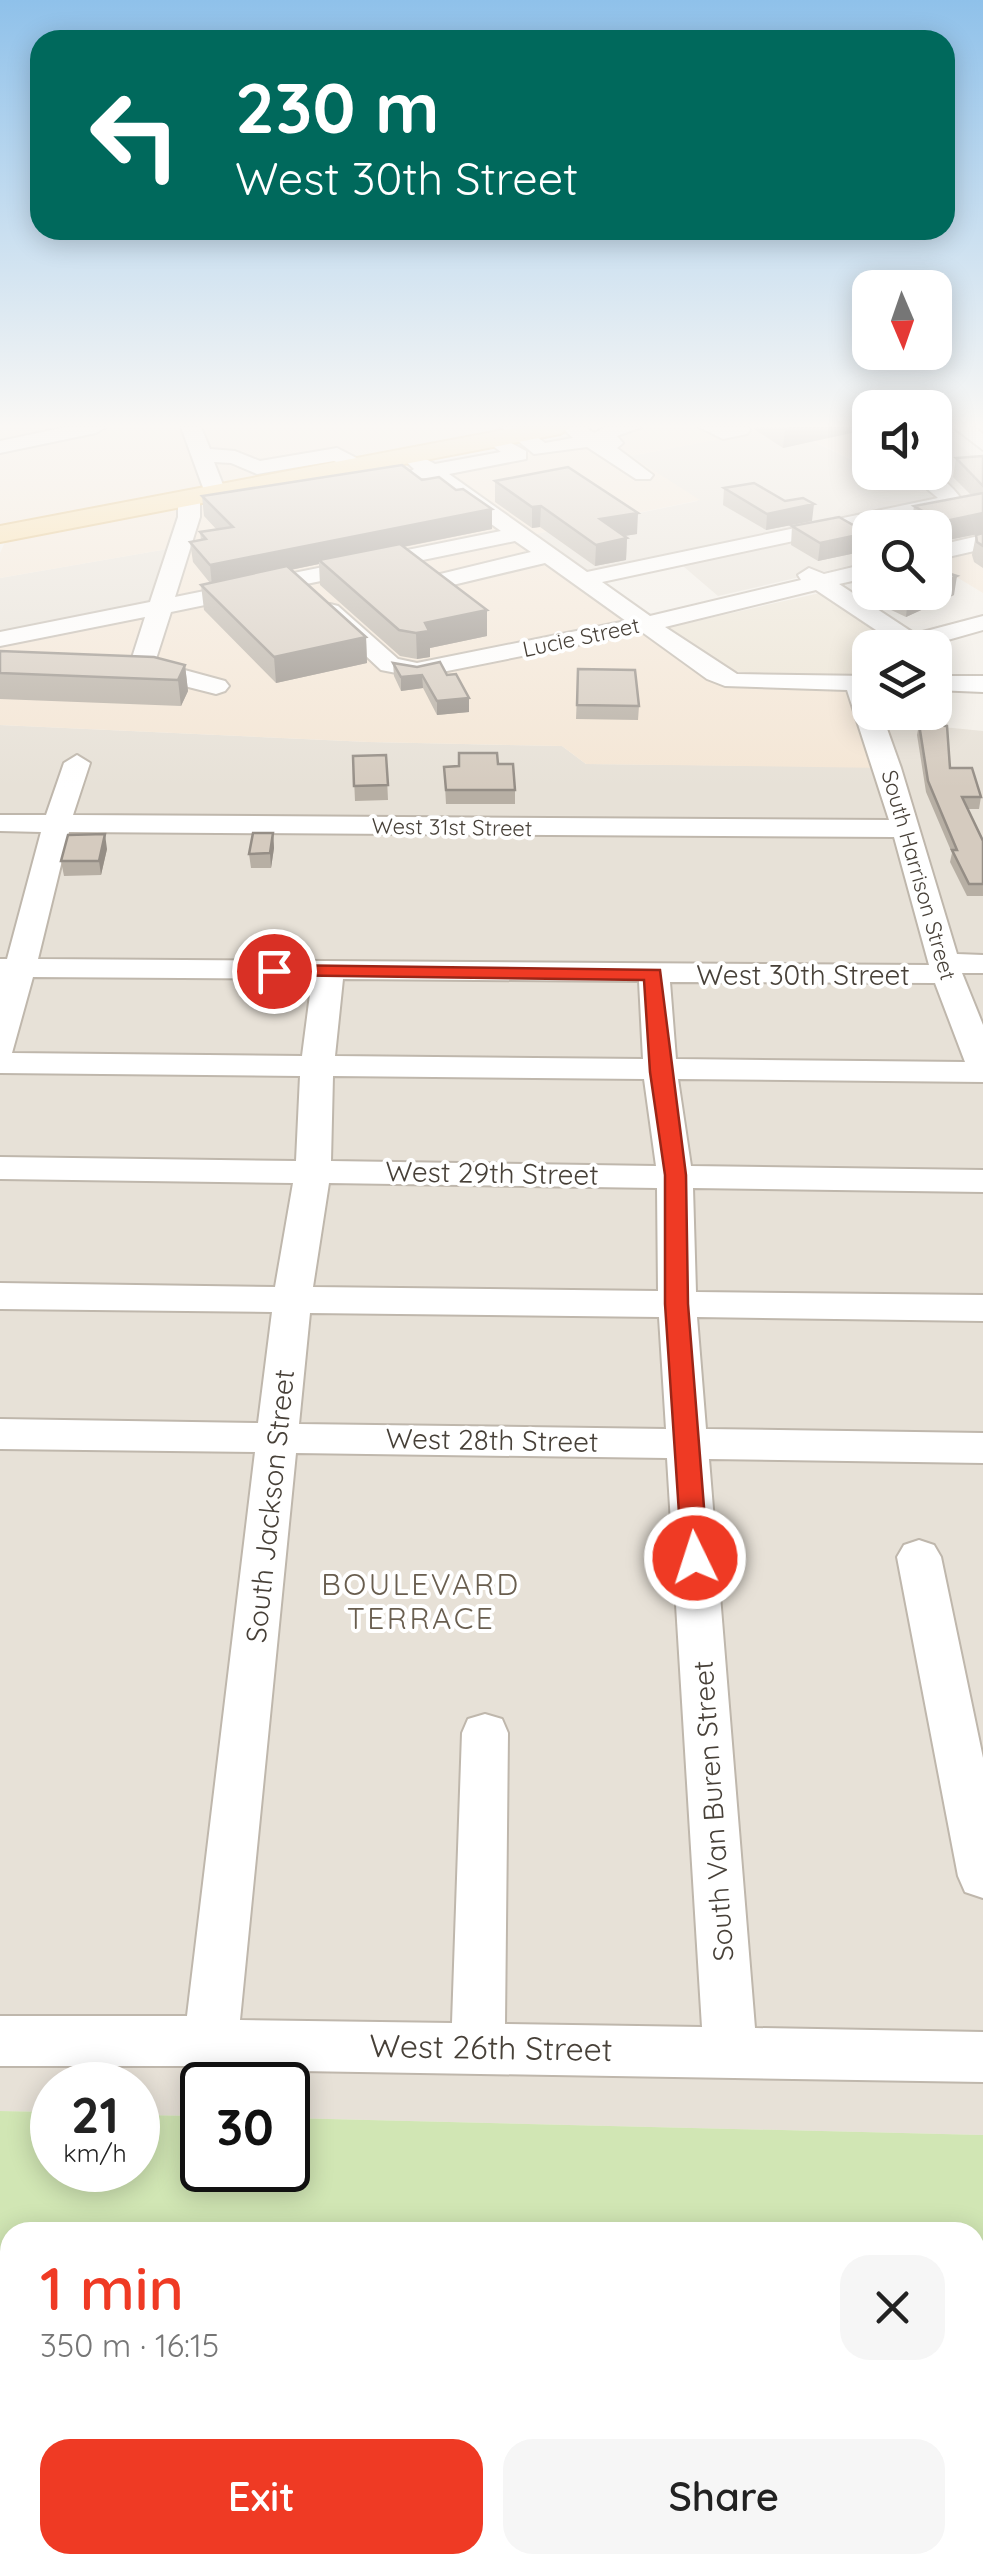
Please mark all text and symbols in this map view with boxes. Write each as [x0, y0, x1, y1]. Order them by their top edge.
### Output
text: 230 m [235, 63, 440, 151]
icon: left [70, 70, 200, 200]
text: West 30th Street [235, 150, 578, 206]
north arrow [852, 270, 952, 370]
map controls [852, 270, 952, 730]
button: sound [852, 390, 952, 490]
button: search [852, 510, 952, 610]
street label: Lucie Street [520, 611, 642, 663]
button: layers [852, 630, 952, 730]
street label: South Harrison Street [876, 767, 962, 983]
street label: West 31st Street [371, 812, 533, 842]
pin [232, 929, 317, 1014]
icon: arrive [247, 944, 302, 999]
street label: West 30th Street [696, 957, 910, 992]
street label: West 29th Street [385, 1153, 599, 1192]
street label: South Jackson Street [238, 1368, 301, 1644]
street label: West 28th Street [385, 1420, 599, 1459]
position arrow [643, 1506, 747, 1610]
district label: BOULEVARD TERRACE [321, 1565, 521, 1637]
street label: South Van Buren Street [685, 1660, 740, 1962]
street label: West 26th Street [369, 2025, 613, 2069]
speed limit sign: 30 [180, 2062, 310, 2192]
text: 21 [71, 2083, 119, 2146]
text: km/h [63, 2137, 127, 2168]
text: 1 min [40, 2250, 184, 2325]
button: close [840, 2255, 945, 2360]
text: 350 m · 16:15 [40, 2325, 219, 2365]
button: Exit [40, 2439, 483, 2554]
button: Share [503, 2439, 945, 2554]

